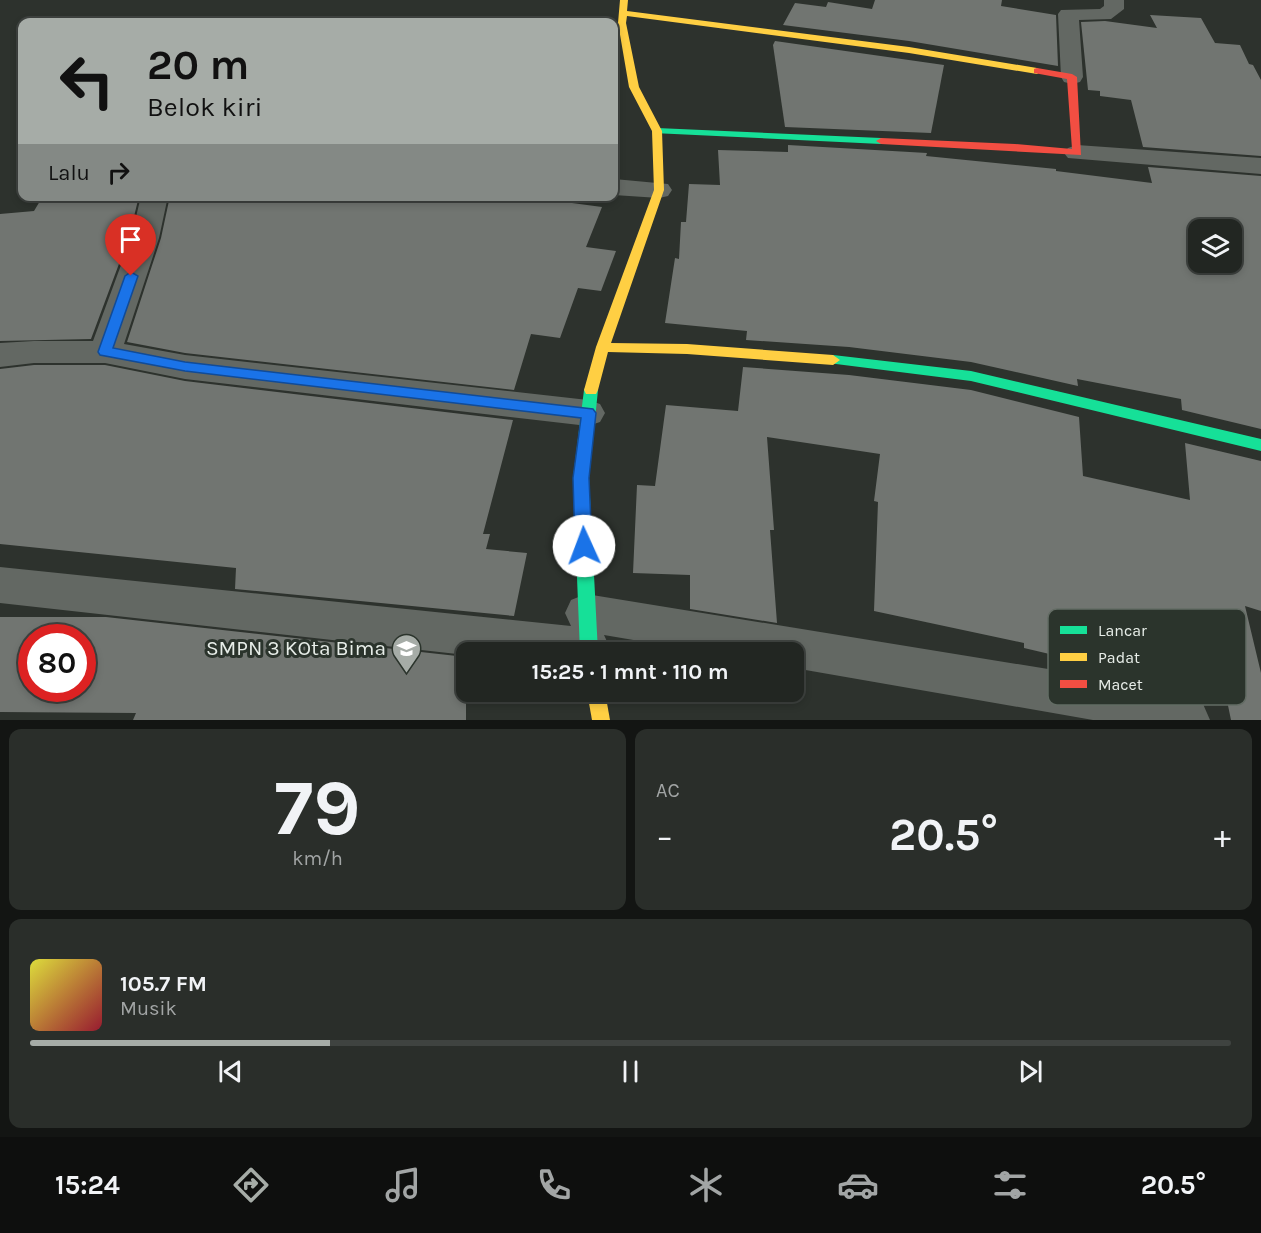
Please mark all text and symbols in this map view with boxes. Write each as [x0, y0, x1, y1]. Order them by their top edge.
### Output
text: 20 m [147, 40, 249, 90]
icon: left [48, 42, 126, 120]
text: Belok kiri [147, 91, 263, 123]
icon: right [102, 156, 135, 189]
text: Lalu [48, 160, 90, 186]
pin [105, 214, 156, 276]
map controls [1188, 219, 1242, 273]
button: layers [1188, 219, 1242, 273]
icon: arrive [114, 223, 147, 256]
position arrow [552, 514, 616, 578]
legend [1048, 609, 1246, 705]
text: Lancar [1098, 621, 1147, 640]
speed limit sign: 80 [18, 624, 96, 702]
school or university icon: SMPN 3 KOta Bima [391, 632, 423, 674]
place label: SMPN 3 KOta Bima [206, 636, 386, 660]
text: Padat [1098, 648, 1140, 667]
text: 15:25 · 1 mnt · 110 m [531, 659, 729, 685]
text: Macet [1098, 675, 1143, 694]
text: 79 [274, 762, 361, 854]
text: AC [656, 779, 680, 802]
text: 20.5° [889, 809, 998, 861]
text: − [656, 817, 673, 855]
text: + [1214, 817, 1231, 855]
text: km/h [292, 847, 343, 870]
text: 105.7 FM [120, 971, 207, 997]
text: Musik [120, 997, 177, 1020]
icon: previous [214, 1055, 247, 1088]
icon: pause [614, 1055, 647, 1088]
icon: next [1014, 1055, 1047, 1088]
icon: directions [230, 1164, 272, 1206]
icon: music [382, 1164, 424, 1206]
icon: phone [533, 1164, 575, 1206]
icon: climate [685, 1164, 727, 1206]
icon: car [837, 1164, 879, 1206]
icon: filters [989, 1164, 1031, 1206]
text: 15:24 [55, 1169, 120, 1201]
text: 20.5° [1141, 1169, 1206, 1201]

